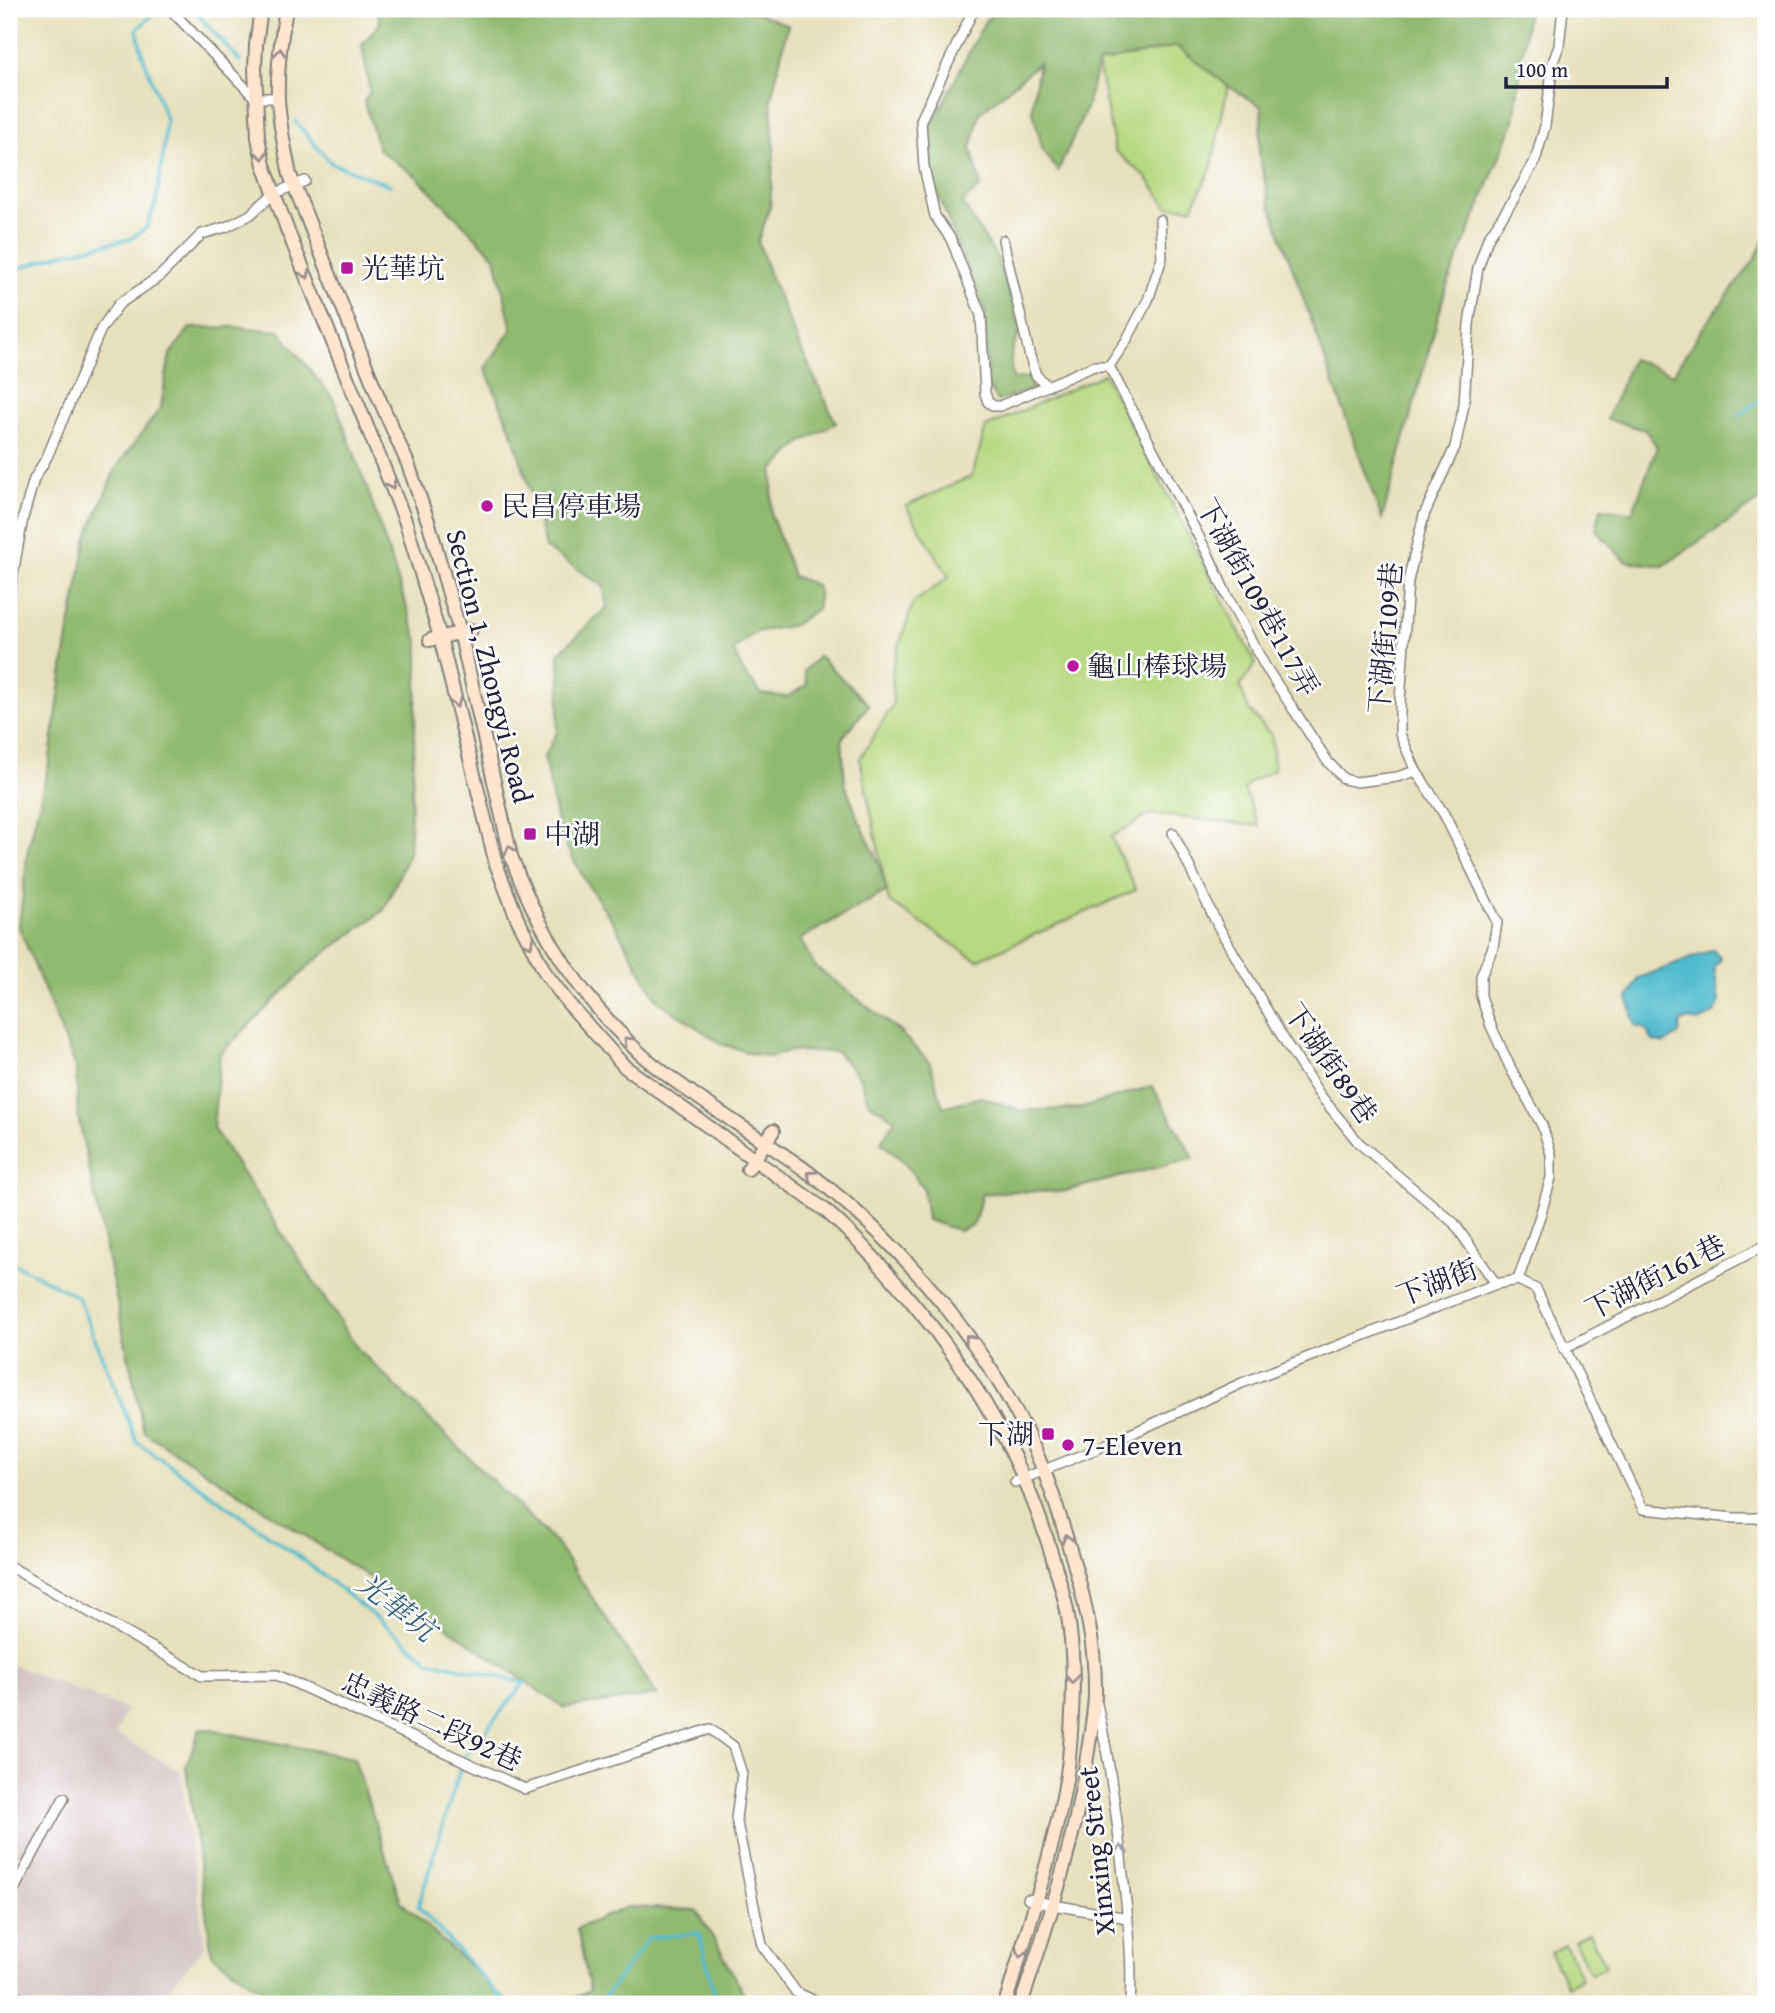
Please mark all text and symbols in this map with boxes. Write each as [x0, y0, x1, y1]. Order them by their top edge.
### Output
scale bar [1506, 46, 1666, 90]
one-way arrow [272, 48, 287, 59]
text: 100 m [1516, 54, 1568, 85]
one-way arrow [254, 149, 268, 161]
place label: 光華坑 [361, 247, 445, 288]
marker: 光華坑 [339, 260, 355, 276]
one-way arrow [297, 267, 311, 279]
one-way arrow [383, 478, 397, 490]
place label: 民昌停車場 [501, 485, 641, 526]
street label: 下湖街109巷117弄 [1187, 490, 1330, 703]
marker: 民昌停車場 [479, 498, 495, 514]
street label: Section 1, Zhongyi Road [437, 525, 544, 807]
street label: 下湖街109巷 [1357, 560, 1412, 716]
place label: 龜山棒球場 [1087, 645, 1227, 686]
marker: 龜山棒球場 [1065, 658, 1081, 674]
one-way arrow [448, 697, 462, 709]
place label: 中湖 [544, 813, 600, 854]
marker: 中湖 [522, 826, 538, 842]
one-way arrow [504, 844, 518, 856]
one-way arrow [521, 936, 535, 948]
street label: 下湖街89巷 [1275, 994, 1388, 1131]
one-way arrow [624, 1036, 637, 1049]
one-way arrow [807, 1171, 819, 1184]
street label: 下湖街161巷 [1578, 1224, 1732, 1329]
street label: 下湖街 [1390, 1247, 1483, 1316]
one-way arrow [964, 1334, 977, 1347]
place label: 下湖 [978, 1413, 1034, 1454]
place label: 7-Eleven [1082, 1424, 1183, 1465]
marker: 下湖 [1040, 1426, 1056, 1442]
marker: 7-Eleven [1060, 1437, 1076, 1453]
one-way arrow [1061, 1534, 1076, 1546]
water label: 光華坑 [348, 1561, 449, 1654]
street label: 忠義路二段92巷 [335, 1661, 529, 1780]
one-way arrow [1064, 1674, 1080, 1685]
street label: Xinxing Street [1066, 1764, 1125, 1938]
one-way arrow [1113, 1844, 1128, 1855]
one-way arrow [1015, 1947, 1030, 1959]

